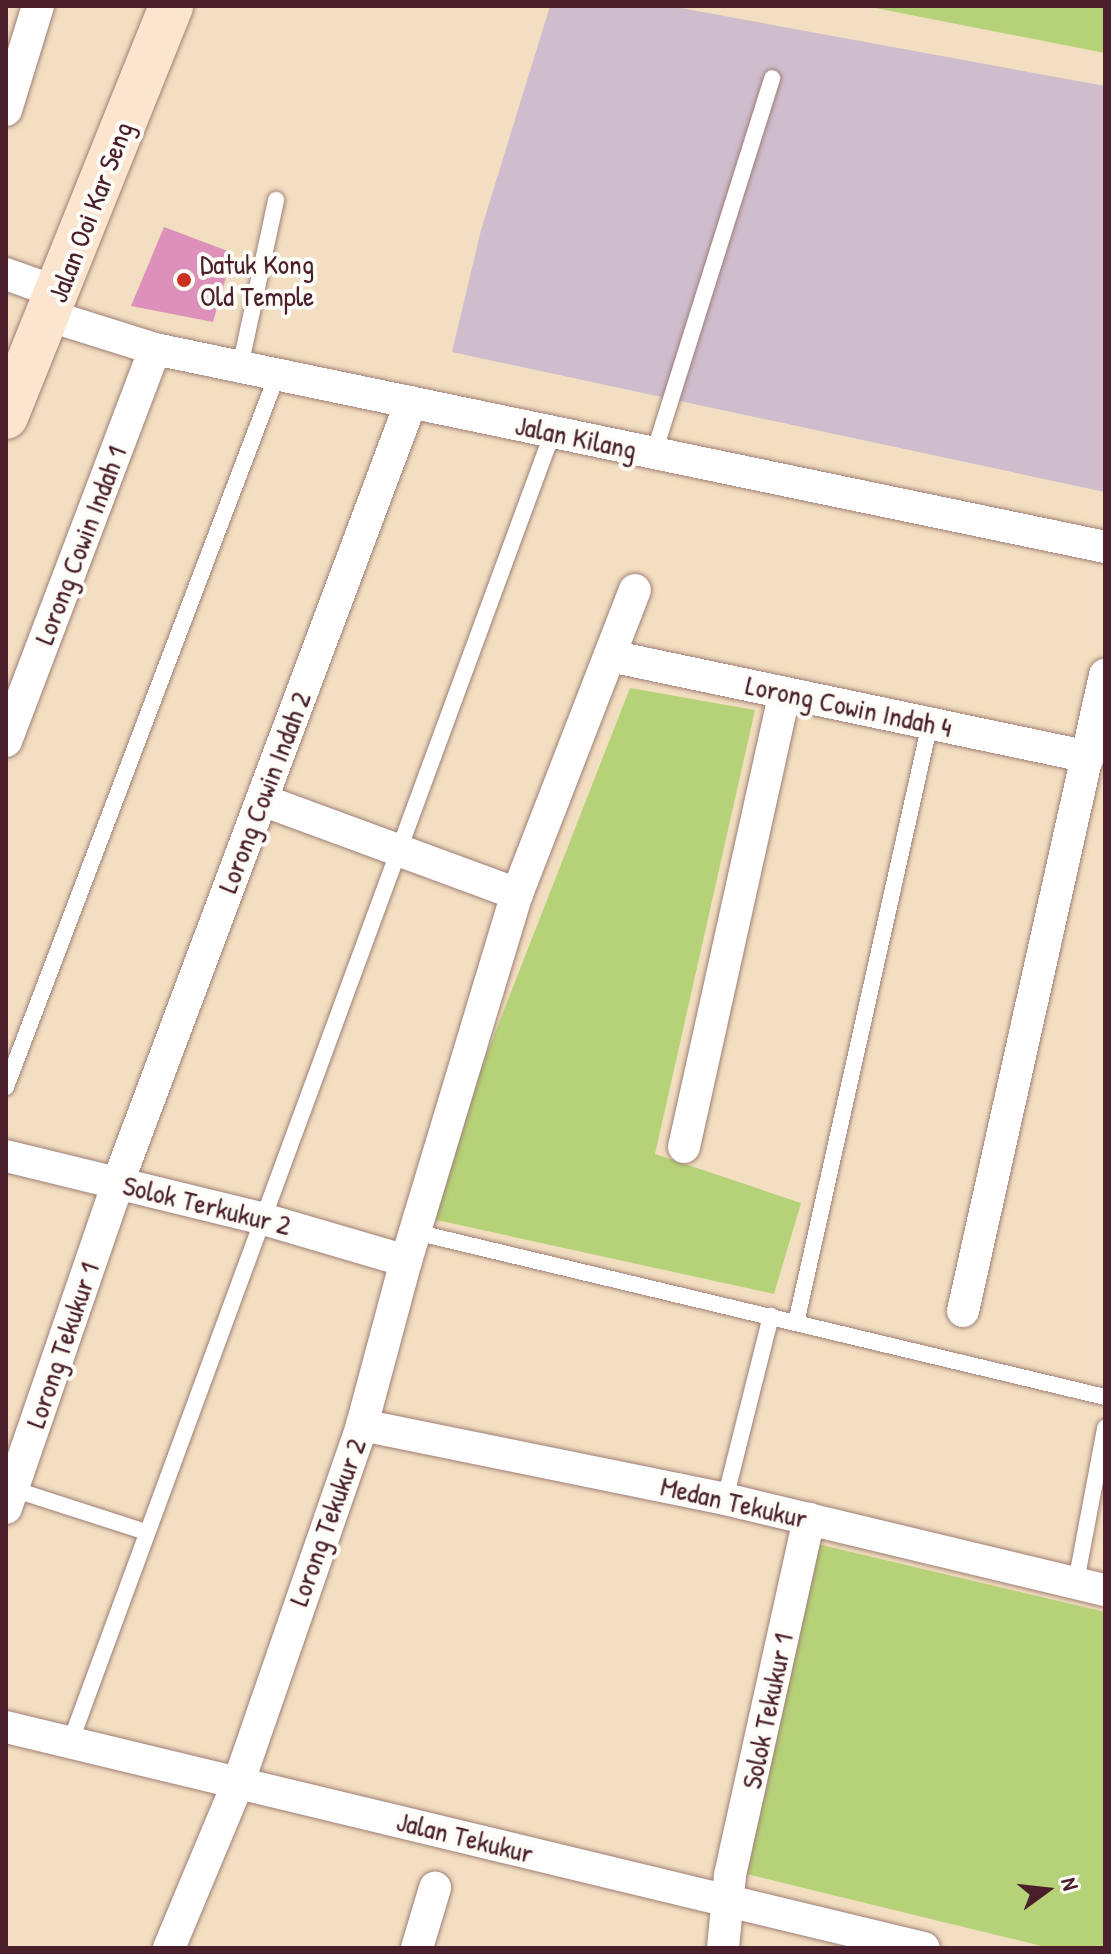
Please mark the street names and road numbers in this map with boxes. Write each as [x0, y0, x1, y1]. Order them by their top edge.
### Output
street label: Jalan Ooi Kar Seng [40, 117, 140, 307]
street label: Jalan Kilang [512, 408, 640, 466]
street label: Lorong Cowin Indah 1 [27, 441, 133, 649]
street label: Lorong Cowin Indah 4 [743, 668, 955, 744]
street label: Lorong Cowin Indah 2 [210, 687, 318, 897]
street label: Solok Terkukur 2 [120, 1168, 294, 1242]
street label: Lorong Tekukur 1 [18, 1258, 106, 1432]
street label: Lorong Tekukur 2 [281, 1434, 373, 1610]
street label: Medan Tekukur [657, 1469, 811, 1535]
street label: Solok Tekukur 1 [734, 1630, 800, 1792]
street label: Jalan Tekukur [393, 1804, 537, 1870]

